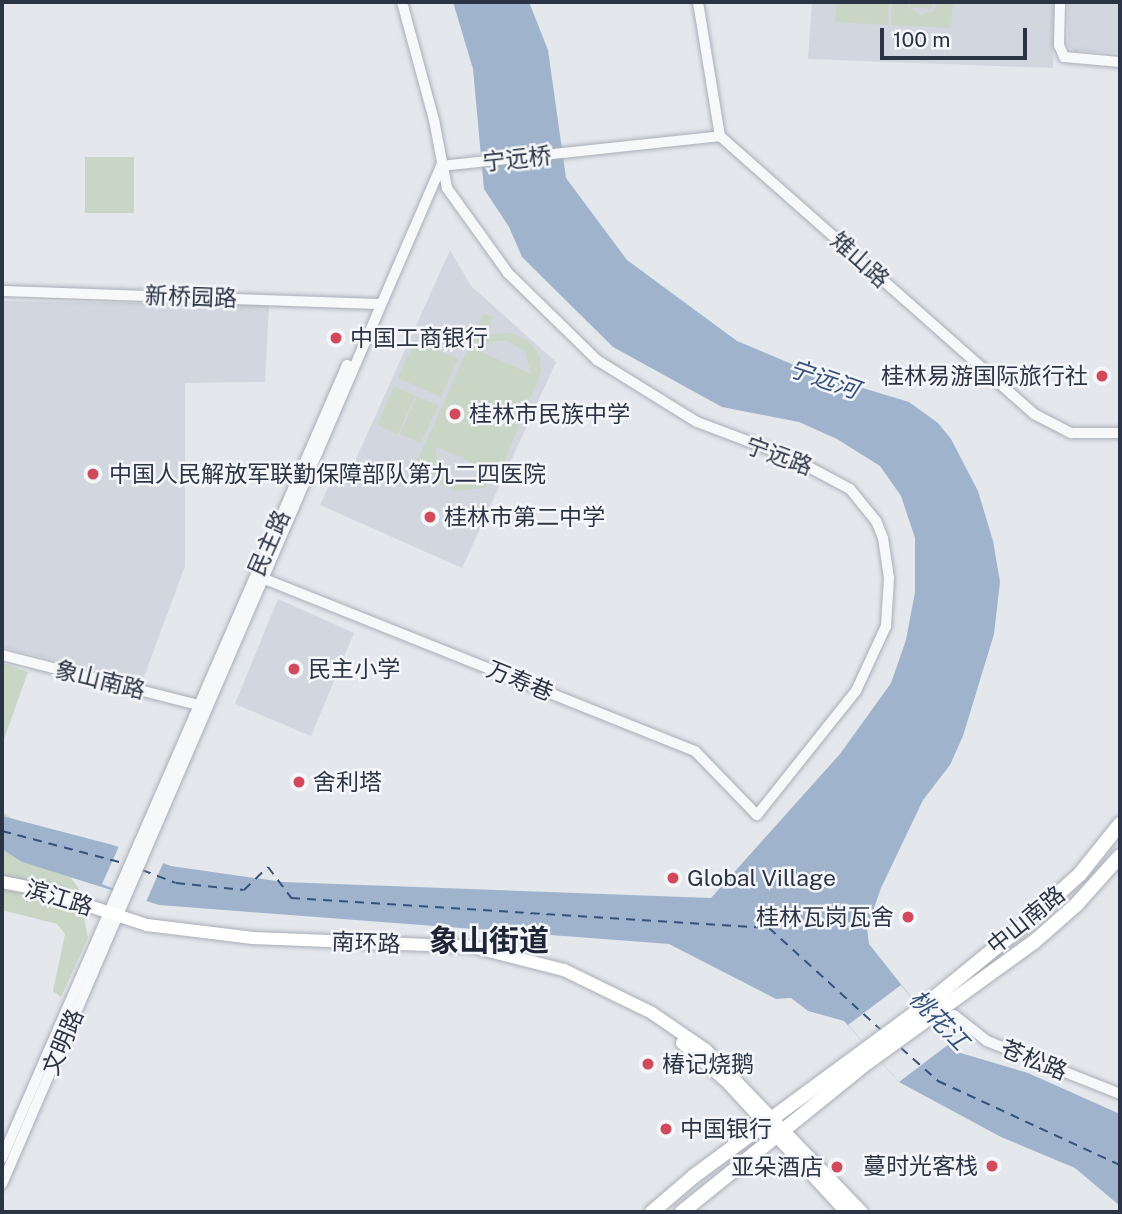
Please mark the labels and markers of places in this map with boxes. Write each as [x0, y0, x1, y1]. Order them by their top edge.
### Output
place label: 中国工商银行 [350, 324, 488, 352]
marker: 中国工商银行 [328, 330, 344, 346]
place label: 桂林易游国际旅行社 [881, 362, 1088, 390]
marker: 桂林易游国际旅行社 [1094, 368, 1110, 384]
place label: 桂林市民族中学 [469, 400, 630, 428]
marker: 桂林市民族中学 [447, 406, 463, 422]
place label: 中国人民解放军联勤保障部队第九二四医院 [109, 460, 546, 488]
marker: 中国人民解放军联勤保障部队第九二四医院 [83, 464, 103, 484]
place label: 桂林市第二中学 [444, 503, 605, 531]
marker: 桂林市第二中学 [422, 509, 438, 525]
place label: 民主小学 [308, 655, 400, 683]
marker: 民主小学 [286, 661, 302, 677]
place label: 舍利塔 [313, 768, 382, 796]
marker: 舍利塔 [291, 774, 307, 790]
place label: Global Village [687, 864, 837, 892]
marker: Global Village [665, 870, 681, 886]
place label: 桂林瓦岗瓦舍 [756, 903, 894, 931]
marker: 桂林瓦岗瓦舍 [900, 909, 916, 925]
place label: 椿记烧鹅 [662, 1050, 754, 1078]
marker: 椿记烧鹅 [640, 1056, 656, 1072]
place label: 中国银行 [680, 1115, 772, 1143]
marker: 中国银行 [658, 1121, 674, 1137]
place label: 蔓时光客栈 [863, 1152, 978, 1180]
place label: 亚朵酒店 [731, 1153, 823, 1181]
marker: 蔓时光客栈 [984, 1158, 1000, 1174]
marker: 亚朵酒店 [829, 1159, 845, 1175]

